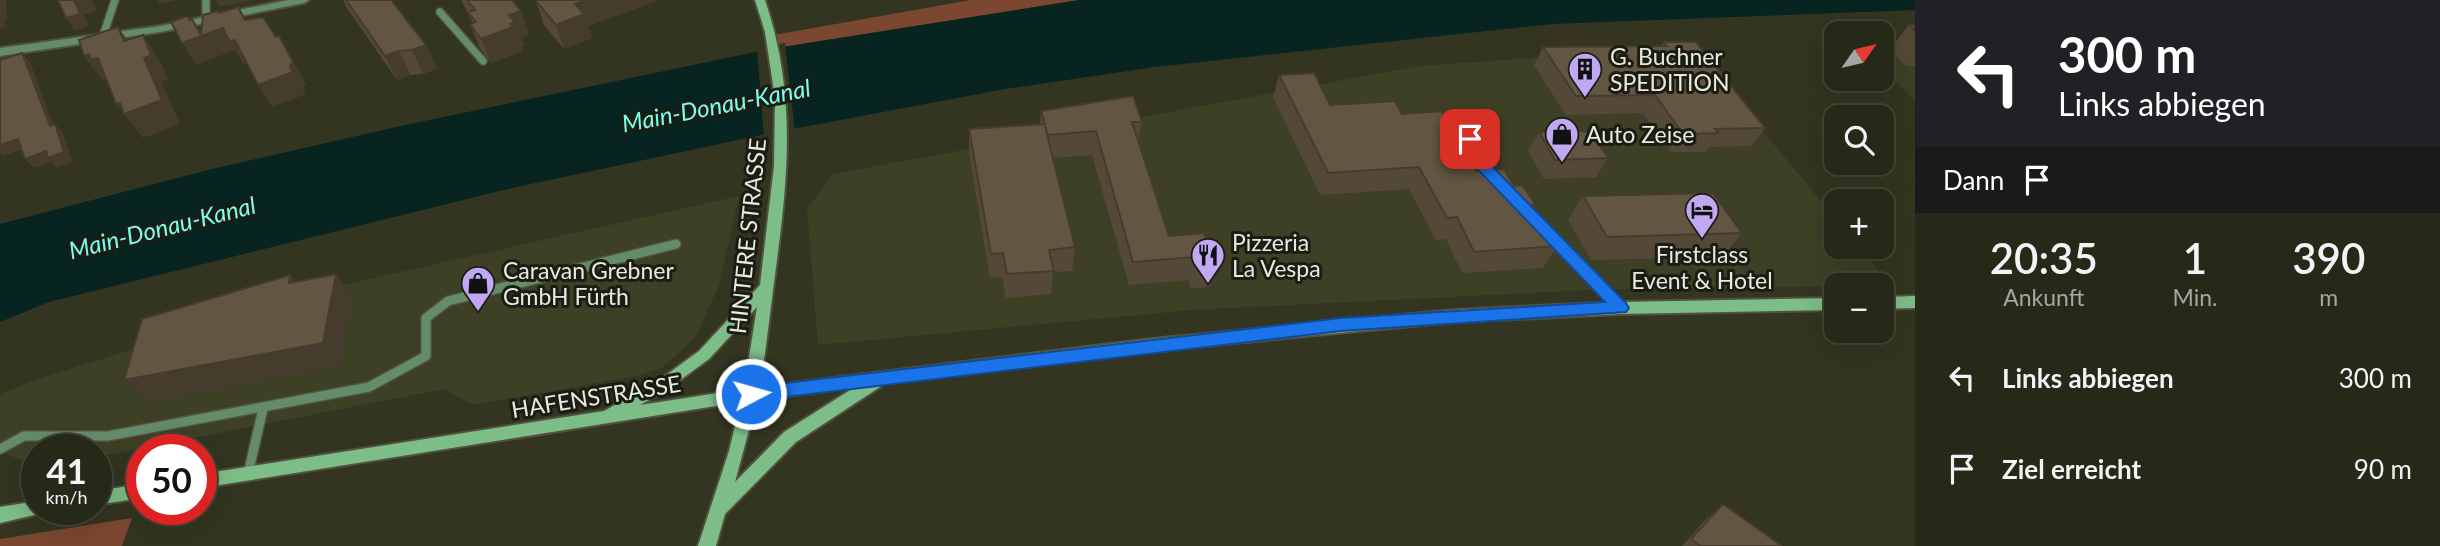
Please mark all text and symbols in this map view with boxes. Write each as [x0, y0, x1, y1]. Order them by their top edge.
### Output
north arrow [1824, 21, 1894, 91]
map controls [1824, 21, 1894, 343]
text: 300 m [2058, 25, 2196, 83]
icon: left [1943, 28, 2034, 119]
place label: G. Buchner SPEDITION [1610, 42, 1730, 96]
building icon: G. Buchner SPEDITION [1566, 50, 1604, 99]
water label: Main-Donau-Kanal [619, 72, 813, 138]
text: Links abbiegen [2058, 84, 2266, 123]
button: search [1824, 105, 1894, 175]
pin [1440, 109, 1500, 169]
shop icon: Auto Zeise [1543, 115, 1581, 164]
icon: arrive [1451, 120, 1489, 158]
place label: Auto Zeise [1586, 120, 1694, 148]
street label: HINTERE STRASSE [723, 137, 771, 335]
icon: arrive [2018, 161, 2056, 199]
text: Dann [1943, 164, 2004, 196]
button: + [1824, 189, 1894, 259]
water label: Main-Donau-Kanal [66, 190, 259, 264]
hotel icon: Firstclass Event & Hotel [1683, 191, 1721, 240]
place label: Pizzeria La Vespa [1232, 228, 1321, 282]
text: 20:35 [1990, 233, 2098, 283]
text: 1 [2183, 233, 2207, 283]
text: 390 [2292, 233, 2365, 283]
restaurant icon: Pizzeria La Vespa [1189, 236, 1227, 285]
place label: Firstclass Event & Hotel [1631, 240, 1773, 294]
place label: Caravan Grebner GmbH Fürth [503, 256, 674, 310]
shop icon: Caravan Grebner GmbH Fürth [459, 264, 497, 313]
button: − [1824, 273, 1894, 343]
text: Ankunft [2003, 283, 2084, 311]
text: Min. [2173, 283, 2217, 311]
text: m [2319, 283, 2338, 311]
position arrow [714, 357, 788, 431]
icon: left [1943, 359, 1981, 397]
text: Links abbiegen [2002, 362, 2174, 394]
text: 300 m [2339, 362, 2412, 394]
street label: HAFENSTRASSE [509, 369, 683, 423]
speed limit sign: 50 [126, 434, 217, 525]
text: 41 [46, 449, 87, 491]
icon: arrive [1943, 450, 1981, 488]
text: Ziel erreicht [2002, 453, 2141, 485]
text: 90 m [2354, 453, 2412, 485]
text: km/h [45, 486, 88, 508]

